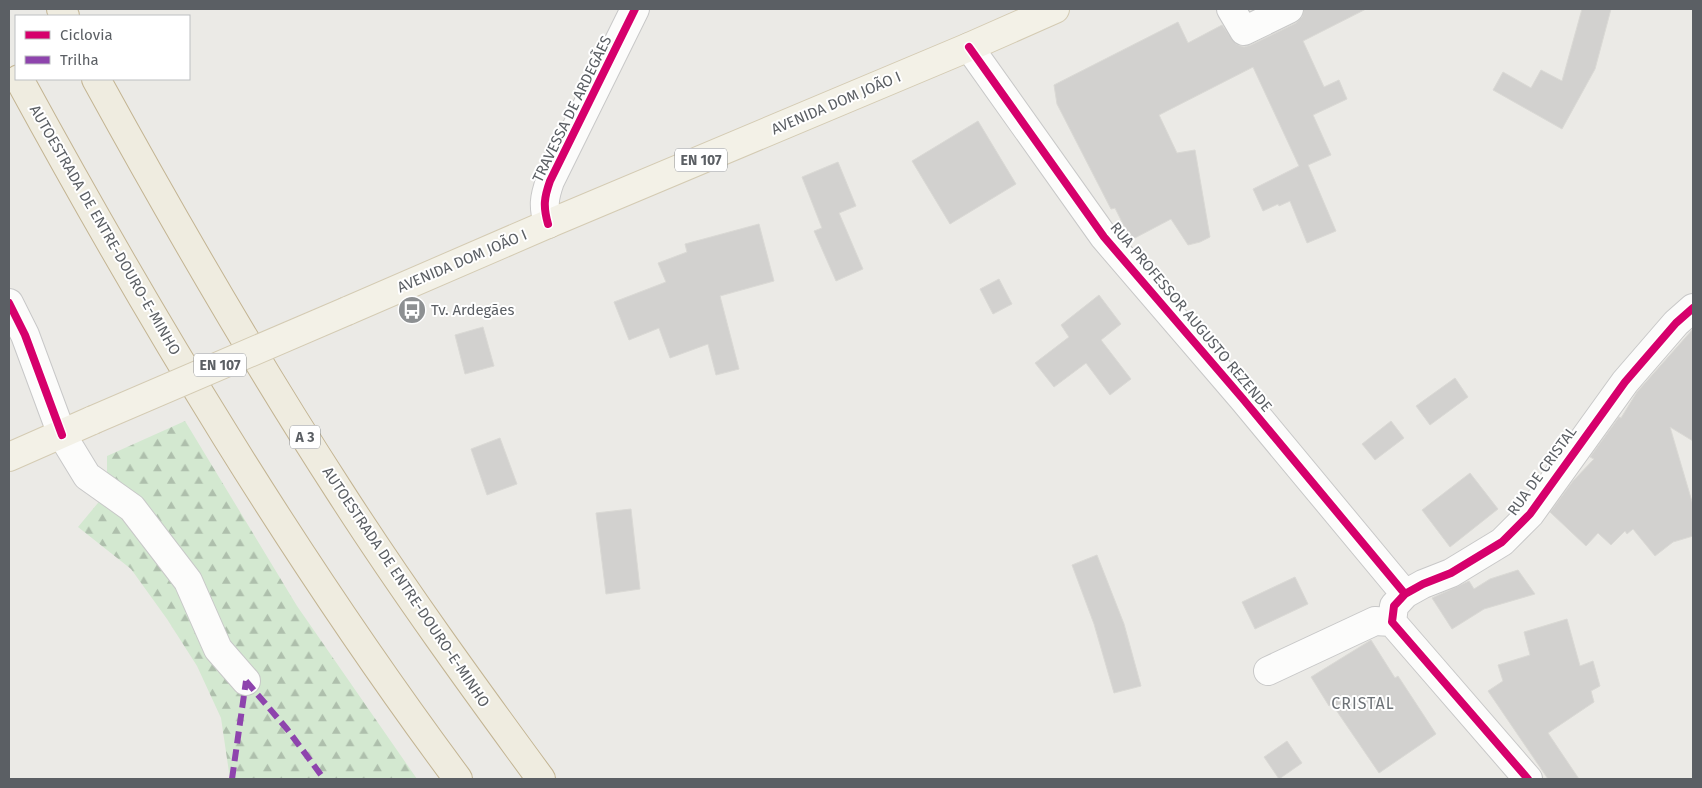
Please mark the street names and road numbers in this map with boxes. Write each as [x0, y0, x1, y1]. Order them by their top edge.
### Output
street label: TRAVESSA DE ARDEGÃES [529, 33, 615, 185]
street label: AVENIDA DOM JOÃO I [768, 68, 904, 138]
street label: AUTOESTRADA DE ENTRE-DOURO-E-MINHO [26, 102, 184, 358]
road number: EN 107 [675, 148, 727, 172]
street label: RUA PROFESSOR AUGUSTO REZENDE [1106, 219, 1276, 415]
street label: AVENIDA DOM JOÃO I [394, 226, 530, 296]
road number: EN 107 [194, 354, 246, 376]
street label: RUA DE CRISTAL [1504, 422, 1581, 519]
road number: A 3 [290, 426, 320, 448]
street label: AUTOESTRADA DE ENTRE-DOURO-E-MINHO [319, 464, 493, 710]

